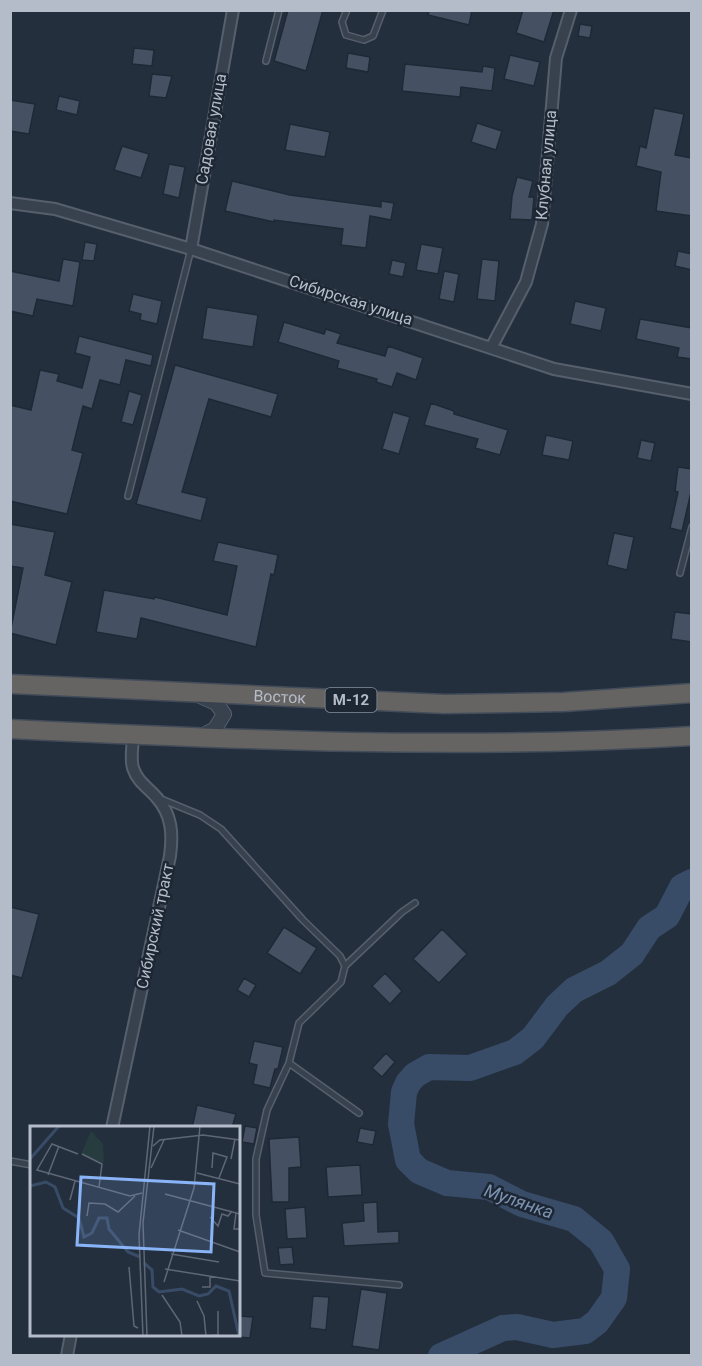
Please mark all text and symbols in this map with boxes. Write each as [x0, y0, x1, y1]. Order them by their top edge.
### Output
street label: Садовая улица [192, 72, 230, 186]
street label: Клубная улица [532, 109, 560, 221]
street label: Сибирская улица [287, 271, 415, 329]
street label: Восток [253, 686, 307, 707]
road number: М-12 [326, 688, 376, 712]
street label: Сибирский тракт [132, 861, 178, 990]
inset map [30, 1126, 240, 1336]
water label: Мулянка [482, 1179, 556, 1223]

